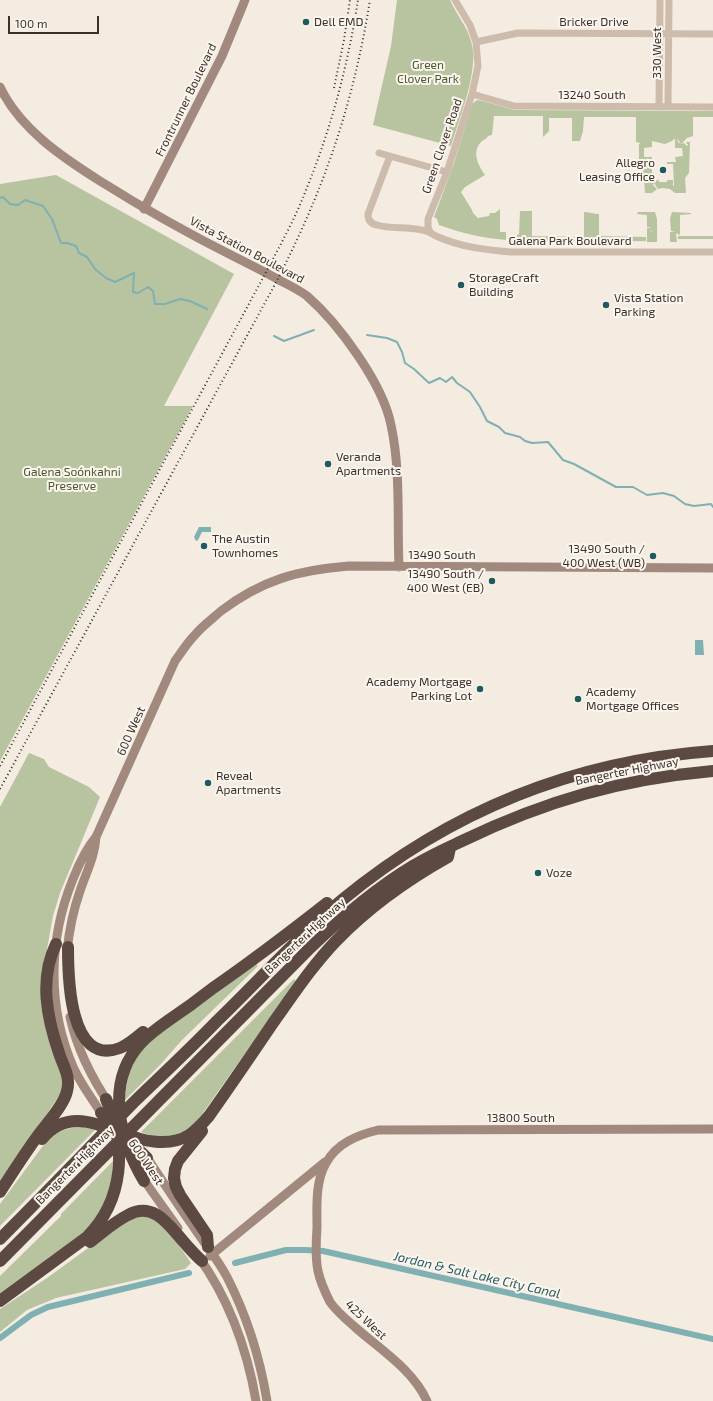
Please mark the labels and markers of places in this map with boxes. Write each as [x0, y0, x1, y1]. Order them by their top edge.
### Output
place label: Dell EMD [314, 15, 363, 29]
marker: Dell EMD [301, 17, 311, 27]
place label: Allegro Leasing Office [579, 156, 655, 184]
marker: Allegro Leasing Office [658, 165, 668, 175]
place label: StorageCraft Building [469, 271, 539, 299]
marker: StorageCraft Building [456, 280, 466, 290]
place label: Vista Station Parking [614, 291, 683, 319]
marker: Vista Station Parking [601, 300, 611, 310]
place label: Veranda Apartments [336, 450, 401, 478]
marker: Veranda Apartments [323, 459, 333, 469]
place label: The Austin Townhomes [212, 532, 278, 560]
marker: The Austin Townhomes [199, 541, 209, 551]
place label: 13490 South / 400 West (WB) [563, 542, 645, 570]
marker: 13490 South / 400 West (WB) [648, 551, 658, 561]
place label: 13490 South / 400 West (EB) [407, 567, 484, 595]
marker: 13490 South / 400 West (EB) [487, 576, 497, 586]
place label: Academy Mortgage Parking Lot [366, 675, 472, 703]
marker: Academy Mortgage Parking Lot [475, 684, 485, 694]
place label: Academy Mortgage Offices [586, 685, 679, 713]
marker: Academy Mortgage Offices [573, 694, 583, 704]
place label: Reveal Apartments [216, 769, 281, 797]
marker: Reveal Apartments [203, 778, 213, 788]
place label: Voze [546, 866, 572, 880]
marker: Voze [533, 868, 543, 878]

